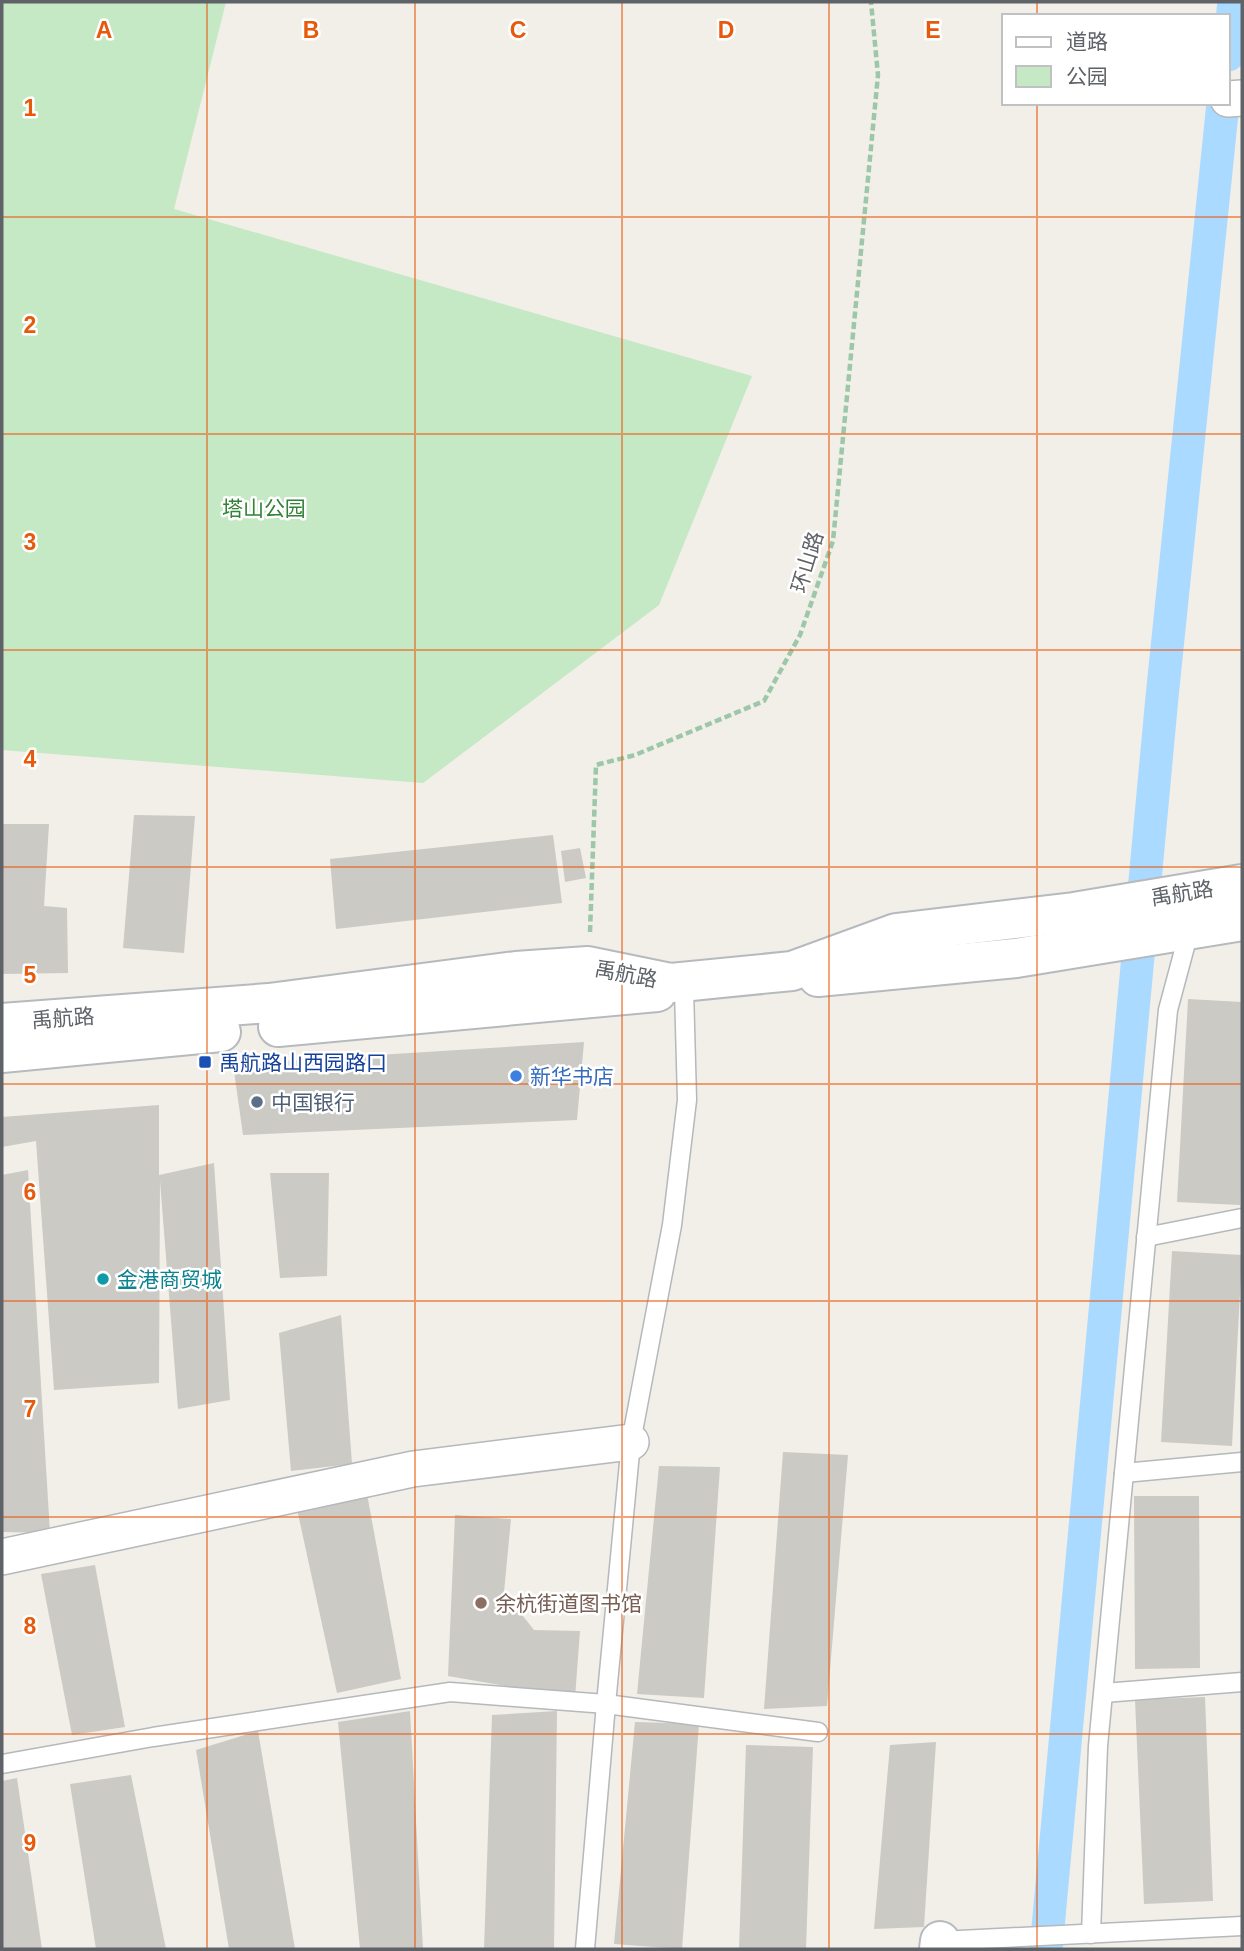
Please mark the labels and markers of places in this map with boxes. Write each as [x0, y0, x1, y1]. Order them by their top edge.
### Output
place label: 禹航路山西园路口 [219, 1051, 387, 1074]
marker: 禹航路山西园路口 [197, 1054, 213, 1070]
place label: 新华书店 [530, 1065, 614, 1088]
marker: 新华书店 [508, 1068, 524, 1084]
place label: 中国银行 [271, 1091, 355, 1114]
marker: 中国银行 [249, 1094, 265, 1110]
place label: 金港商贸城 [117, 1268, 222, 1291]
marker: 金港商贸城 [95, 1271, 111, 1287]
place label: 余杭街道图书馆 [495, 1592, 642, 1615]
marker: 余杭街道图书馆 [473, 1595, 489, 1611]

